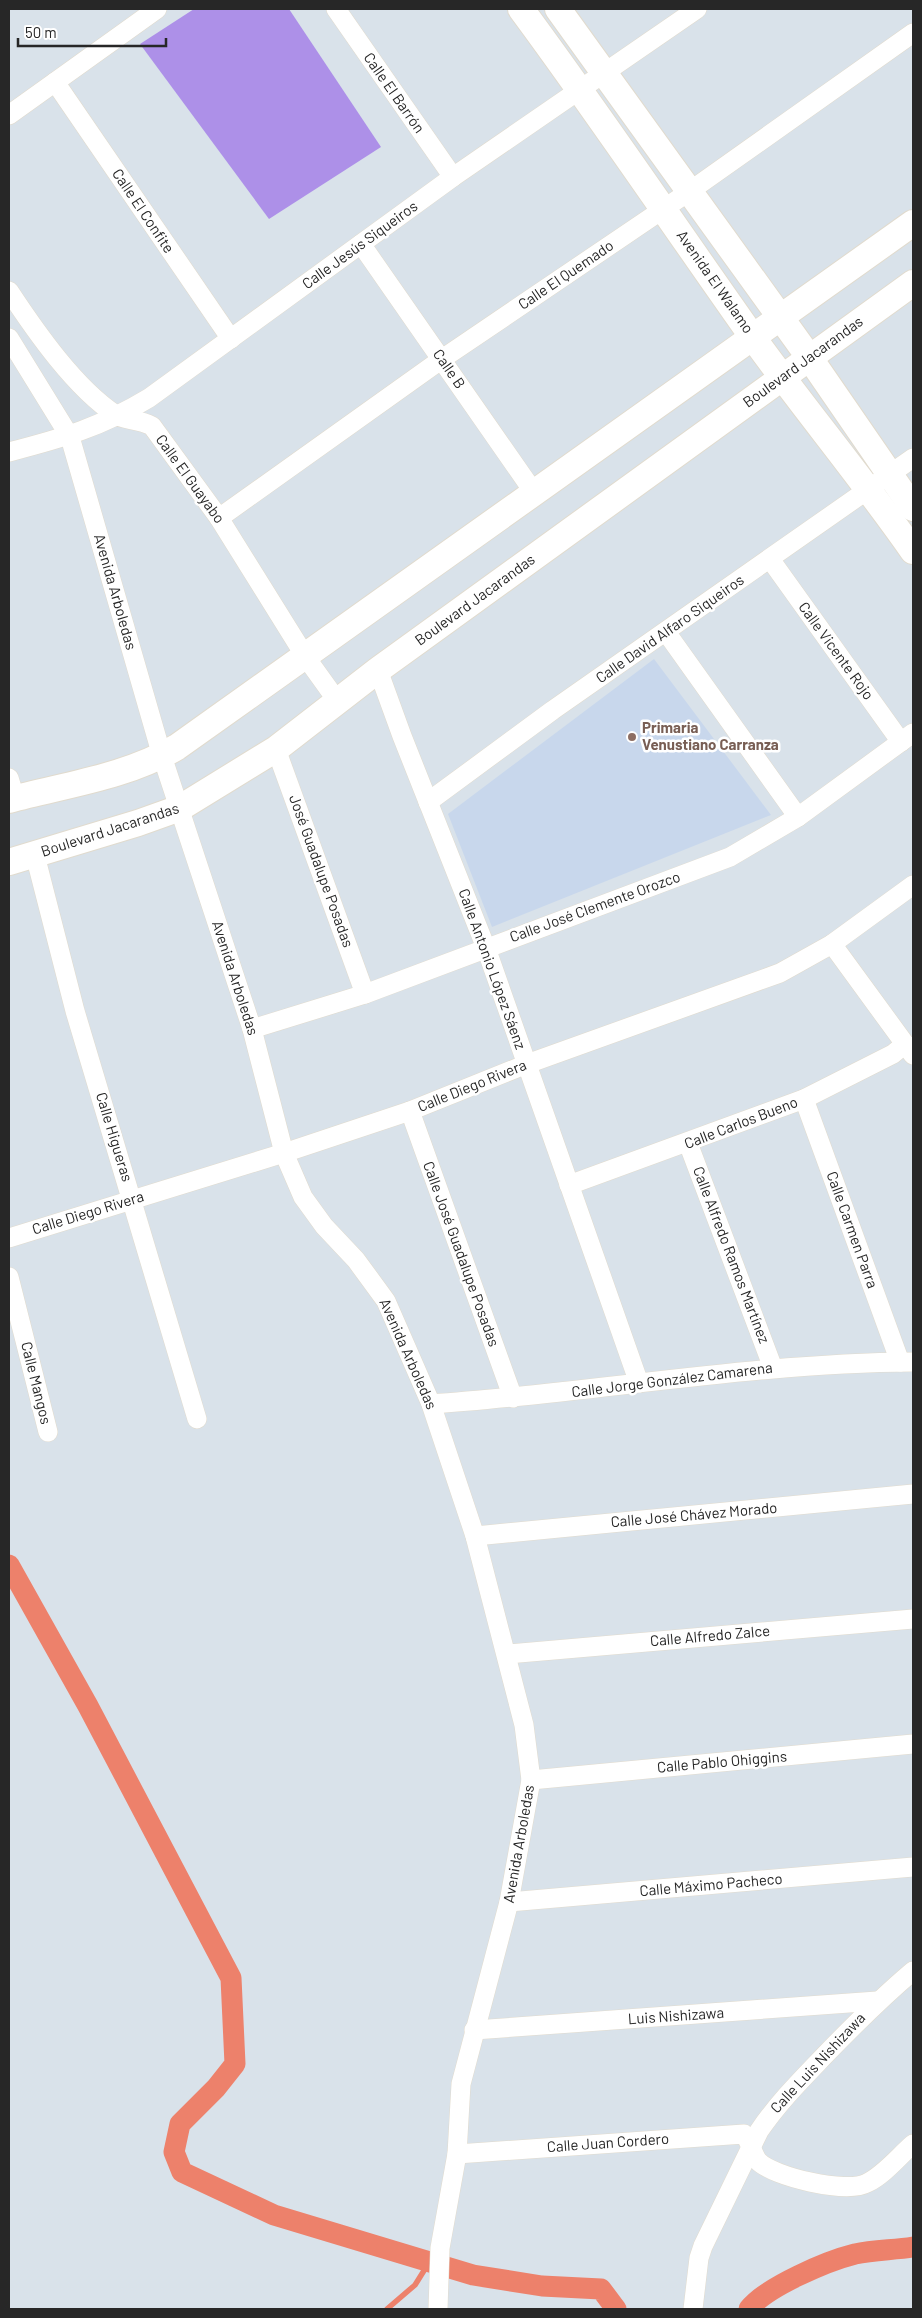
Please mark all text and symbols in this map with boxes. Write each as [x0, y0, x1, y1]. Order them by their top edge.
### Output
scale bar [18, 15, 165, 47]
text: 50 m [25, 23, 57, 41]
street label: Calle El Barrón [360, 49, 429, 136]
street label: Calle El Confite [109, 165, 179, 256]
street label: Calle Jesús Siqueiros [298, 196, 421, 292]
street label: Avenida El Walamo [674, 226, 758, 336]
street label: Calle El Quemado [514, 236, 617, 313]
street label: Boulevard Jacarandas [739, 312, 866, 411]
street label: Calle B [430, 345, 470, 392]
street label: Calle El Guayabo [152, 430, 229, 526]
street label: Avenida Arboledas [91, 532, 141, 652]
street label: Boulevard Jacarandas [411, 550, 538, 649]
street label: Calle David Alfaro Siqueiros [592, 570, 747, 686]
street label: Calle Vicente Rojo [795, 598, 878, 703]
place label: Primaria Venustiano Carranza [642, 718, 779, 753]
marker: Primaria Venustiano Carranza [626, 731, 638, 743]
street label: José Guadalupe Posadas [286, 792, 358, 949]
street label: Boulevard Jacarandas [38, 798, 181, 860]
street label: Calle José Clemente Orozco [507, 867, 682, 945]
street label: Calle Antonio López Sáenz [455, 886, 531, 1052]
street label: Avenida Arboledas [209, 918, 263, 1037]
street label: Calle Diego Rivera [415, 1055, 529, 1115]
street label: Calle Higueras [93, 1090, 137, 1184]
street label: Calle Carlos Bueno [681, 1092, 800, 1152]
street label: Calle José Guadalupe Posadas [420, 1159, 504, 1349]
street label: Calle Alfredo Ramos Martínez [690, 1164, 774, 1346]
street label: Calle Carmen Parra [823, 1169, 882, 1291]
street label: Calle Diego Rivera [30, 1187, 146, 1238]
street label: Avenida Arboledas [376, 1295, 441, 1412]
street label: Calle Mangos [18, 1340, 56, 1426]
street label: Calle Jorge González Camarena [570, 1358, 773, 1400]
street label: Calle José Chávez Morado [610, 1498, 778, 1530]
street label: Calle Alfredo Zalce [649, 1621, 771, 1649]
street label: Calle Pablo Ohiggins [656, 1746, 788, 1776]
street label: Avenida Arboledas [499, 1783, 537, 1904]
street label: Calle Máximo Pacheco [639, 1869, 783, 1899]
street label: Luis Nishizawa [627, 2003, 725, 2027]
street label: Calle Luis Nishizawa [766, 2008, 868, 2116]
street label: Calle Juan Cordero [546, 2129, 670, 2155]

